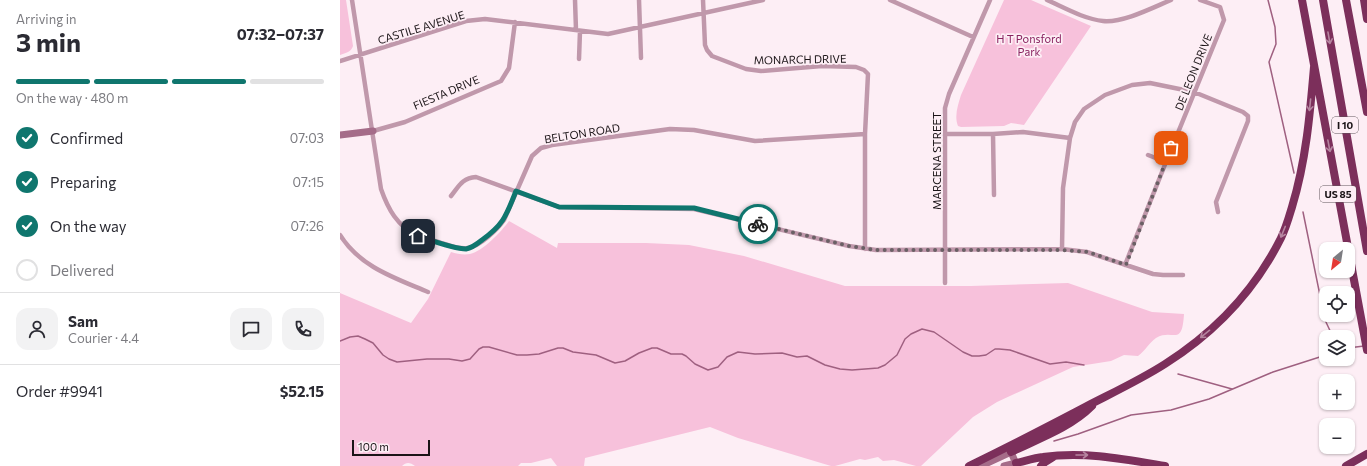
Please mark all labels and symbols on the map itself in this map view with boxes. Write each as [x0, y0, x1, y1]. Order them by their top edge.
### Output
street label: CASTILE AVENUE [376, 8, 466, 46]
park label: H T Ponsford Park [996, 32, 1062, 58]
street label: DE LEON DRIVE [1172, 32, 1214, 112]
one-way arrow [1326, 32, 1334, 45]
street label: MONARCH DRIVE [753, 52, 847, 66]
street label: FIESTA DRIVE [411, 72, 481, 112]
one-way arrow [1307, 98, 1314, 111]
street label: MARCENA STREET [930, 112, 943, 210]
road number: I 10 [1332, 117, 1358, 133]
street label: BELTON ROAD [543, 121, 621, 145]
pin [1154, 131, 1188, 165]
one-way arrow [1325, 139, 1333, 152]
road number: US 85 [1320, 186, 1356, 202]
courier [738, 204, 778, 244]
pin [401, 219, 435, 253]
one-way arrow [1279, 226, 1287, 238]
north arrow [1319, 242, 1355, 278]
one-way arrow [1199, 330, 1210, 339]
scale bar [352, 438, 430, 457]
one-way arrow [1075, 451, 1088, 459]

